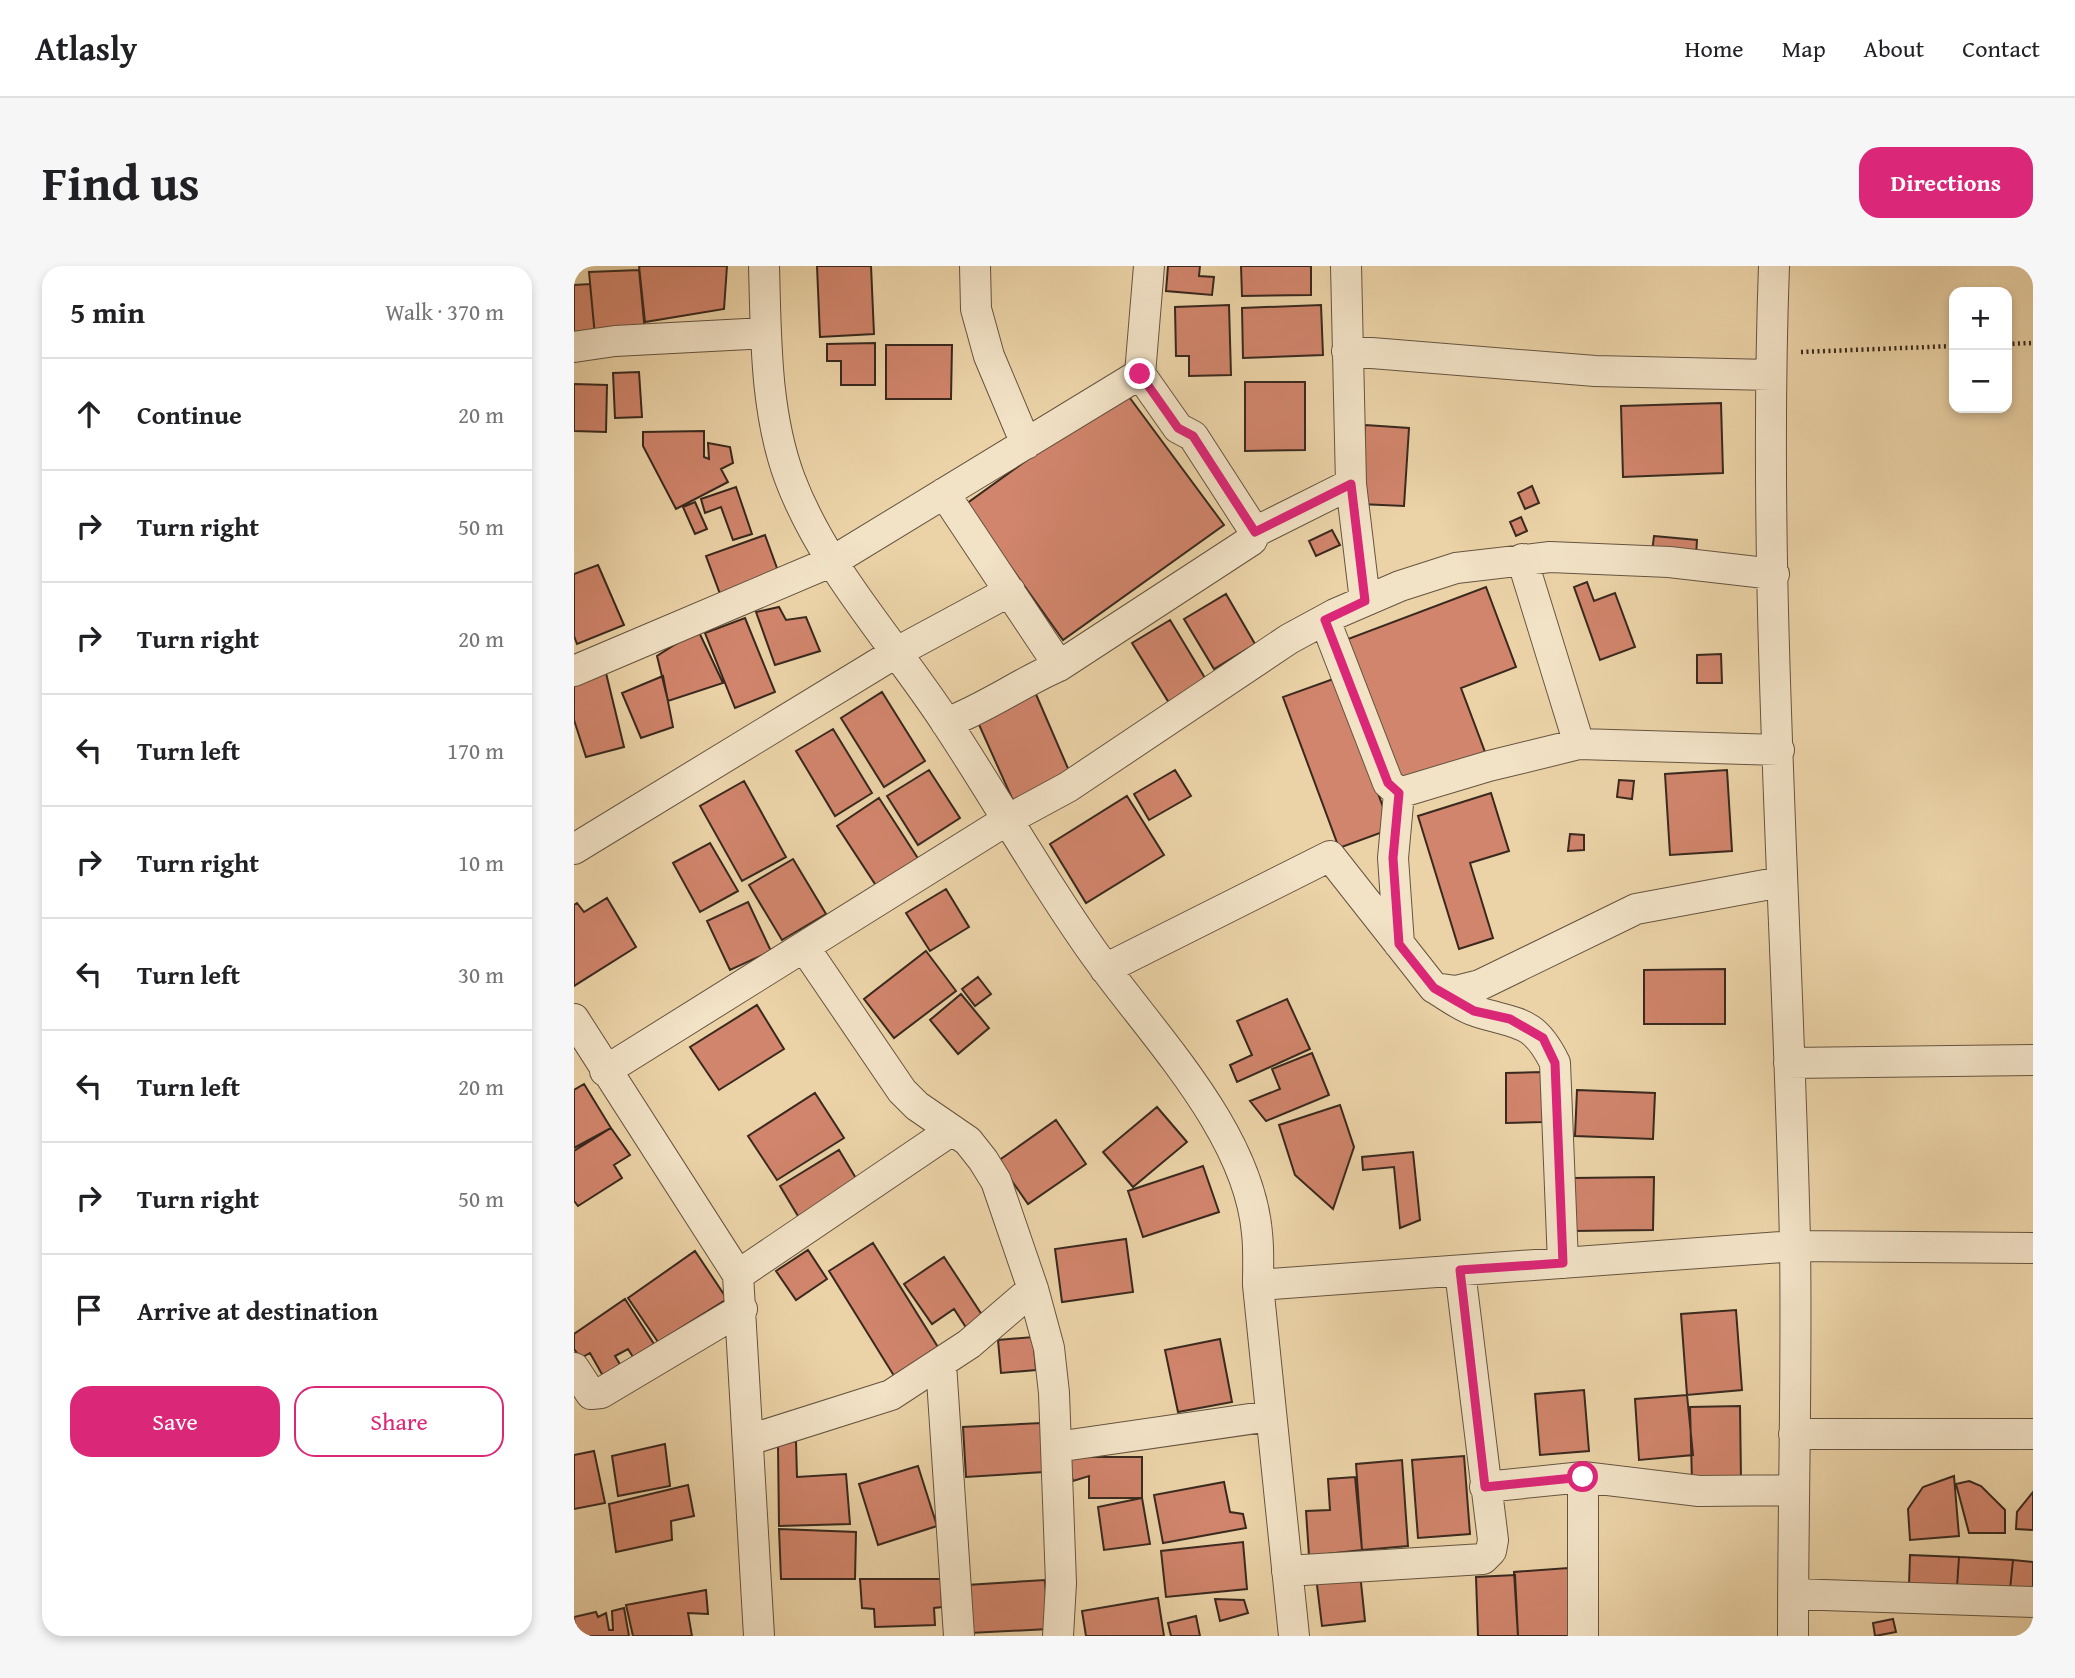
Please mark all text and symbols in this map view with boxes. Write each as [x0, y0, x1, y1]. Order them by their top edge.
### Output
text: Atlasly [35, 24, 137, 72]
text: Home [1685, 31, 1744, 66]
text: Map [1782, 31, 1826, 66]
text: About [1864, 31, 1924, 66]
text: Contact [1962, 31, 2040, 66]
text: Find us [42, 146, 200, 218]
button: Directions [1859, 147, 2033, 218]
map controls [1949, 287, 2012, 413]
button: + [1949, 287, 2012, 350]
text: 5 min [70, 290, 145, 334]
text: Walk · 370 m [385, 295, 504, 328]
button: − [1949, 350, 2012, 413]
route end [1124, 358, 1155, 389]
icon: ahead [70, 395, 108, 433]
text: Continue [137, 395, 242, 434]
text: 20 m [458, 398, 504, 431]
icon: right [70, 507, 108, 545]
text: Turn right [137, 507, 259, 546]
text: 50 m [458, 510, 504, 543]
icon: right [70, 619, 108, 657]
text: Turn right [137, 619, 259, 658]
text: 20 m [458, 622, 504, 655]
icon: left [70, 731, 108, 769]
text: Turn left [137, 731, 240, 770]
text: 170 m [447, 734, 504, 767]
icon: right [70, 843, 108, 881]
text: Turn right [137, 843, 259, 882]
text: 10 m [458, 846, 504, 879]
icon: left [70, 955, 108, 993]
text: Turn left [137, 955, 240, 994]
text: 30 m [458, 958, 504, 991]
icon: left [70, 1067, 108, 1105]
text: Turn left [137, 1067, 240, 1106]
text: 20 m [458, 1070, 504, 1103]
icon: right [70, 1179, 108, 1217]
text: Turn right [137, 1179, 259, 1218]
text: 50 m [458, 1182, 504, 1215]
icon: arrive [70, 1291, 108, 1329]
text: Arrive at destination [137, 1291, 378, 1330]
button: Save [70, 1386, 280, 1457]
button: Share [294, 1386, 504, 1457]
route start [1567, 1461, 1598, 1492]

